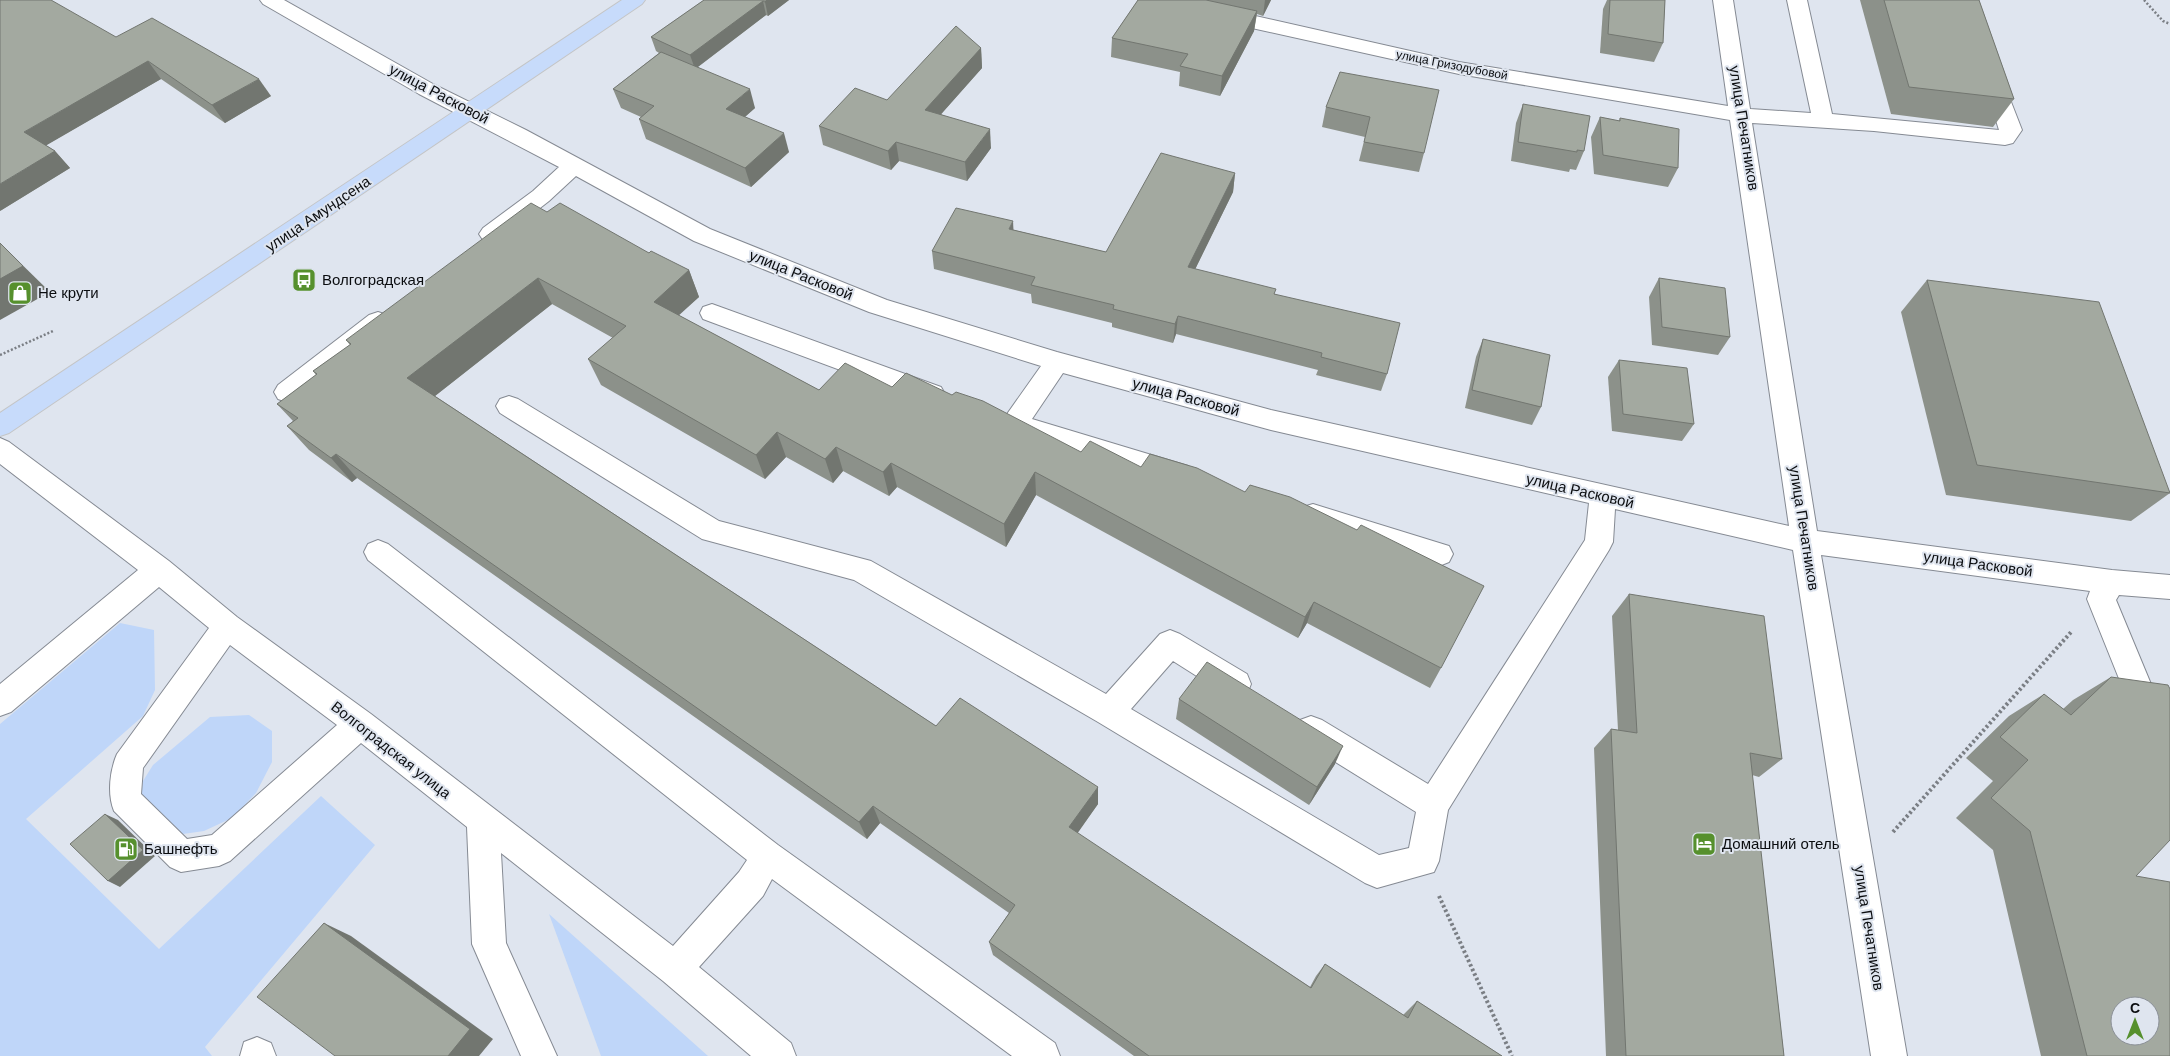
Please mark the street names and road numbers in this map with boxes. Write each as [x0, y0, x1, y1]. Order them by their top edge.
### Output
street label: улица Гризодубовой [1395, 46, 1509, 84]
street label: улица Расковой [386, 59, 492, 129]
street label: улица Печатников [1724, 64, 1764, 192]
street label: улица Амундсена [262, 171, 375, 257]
street label: улица Расковой [746, 245, 856, 305]
street label: улица Расковой [1130, 373, 1242, 421]
street label: улица Печатников [1784, 464, 1824, 592]
street label: улица Расковой [1524, 469, 1636, 513]
street label: улица Расковой [1922, 546, 2034, 582]
street label: Волгоградская улица [327, 697, 456, 804]
street label: улица Печатников [1849, 864, 1889, 992]

